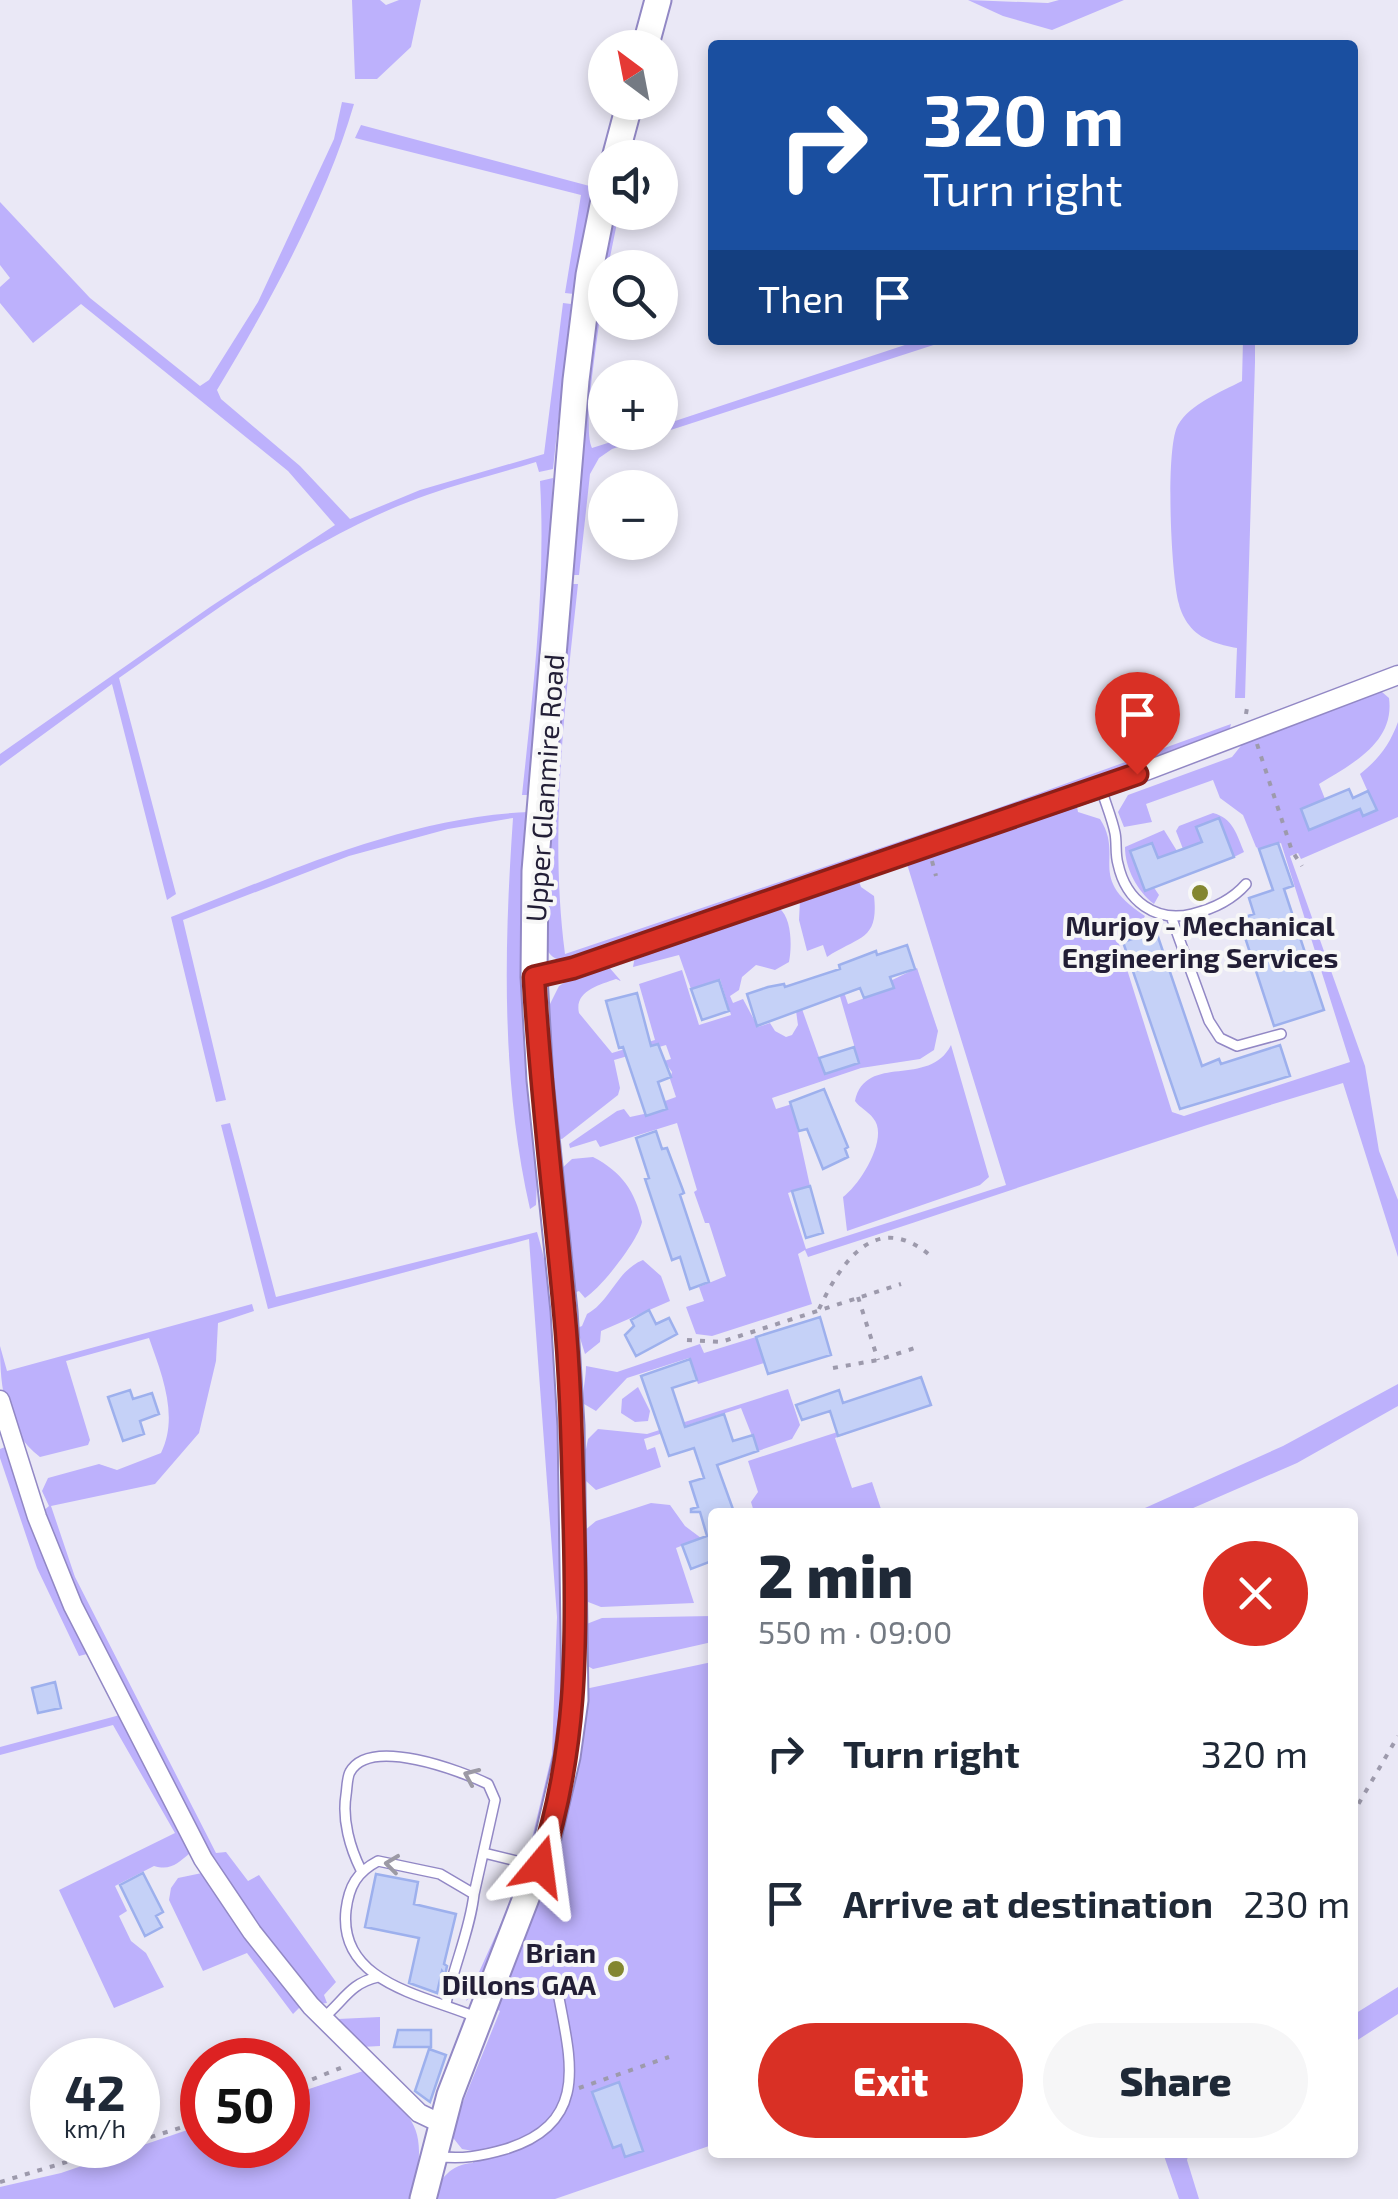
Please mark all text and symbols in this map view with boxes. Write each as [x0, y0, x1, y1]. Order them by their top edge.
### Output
north arrow [588, 30, 678, 120]
map controls [588, 30, 678, 560]
text: 320 m [923, 76, 1124, 160]
icon: right [758, 80, 888, 210]
button: sound [588, 140, 678, 230]
text: Turn right [923, 161, 1123, 215]
button: search [588, 250, 678, 340]
icon: arrive [865, 270, 920, 325]
text: Then [758, 275, 845, 321]
button: + [588, 360, 678, 450]
button: − [588, 470, 678, 560]
street label: Upper Glanmire Road [518, 653, 570, 923]
pin [1095, 672, 1180, 775]
icon: arrive [1110, 687, 1165, 742]
marker: Murjoy - Mechanical Engineering Services [1189, 882, 1211, 904]
place label: Murjoy - Mechanical Engineering Services [1062, 908, 1338, 974]
text: 2 min [758, 1538, 913, 1610]
button: close [1203, 1541, 1308, 1646]
text: 550 m · 09:00 [758, 1612, 952, 1650]
icon: right [758, 1726, 813, 1781]
text: Turn right [843, 1730, 1020, 1776]
text: 320 m [1201, 1730, 1308, 1776]
one-way arrow [463, 1768, 481, 1788]
position arrow [488, 1814, 592, 1918]
one-way arrow [384, 1854, 400, 1875]
icon: arrive [758, 1876, 813, 1931]
text: Arrive at destination [843, 1880, 1213, 1926]
text: 230 m [1243, 1880, 1350, 1926]
place label: Brian Dillons GAA [442, 1935, 597, 2001]
marker: Brian Dillons GAA [605, 1958, 627, 1980]
button: Exit [758, 2023, 1023, 2138]
button: Share [1043, 2023, 1308, 2138]
speed limit sign: 50 [180, 2038, 310, 2168]
text: 42 [65, 2061, 125, 2121]
text: km/h [64, 2113, 126, 2143]

